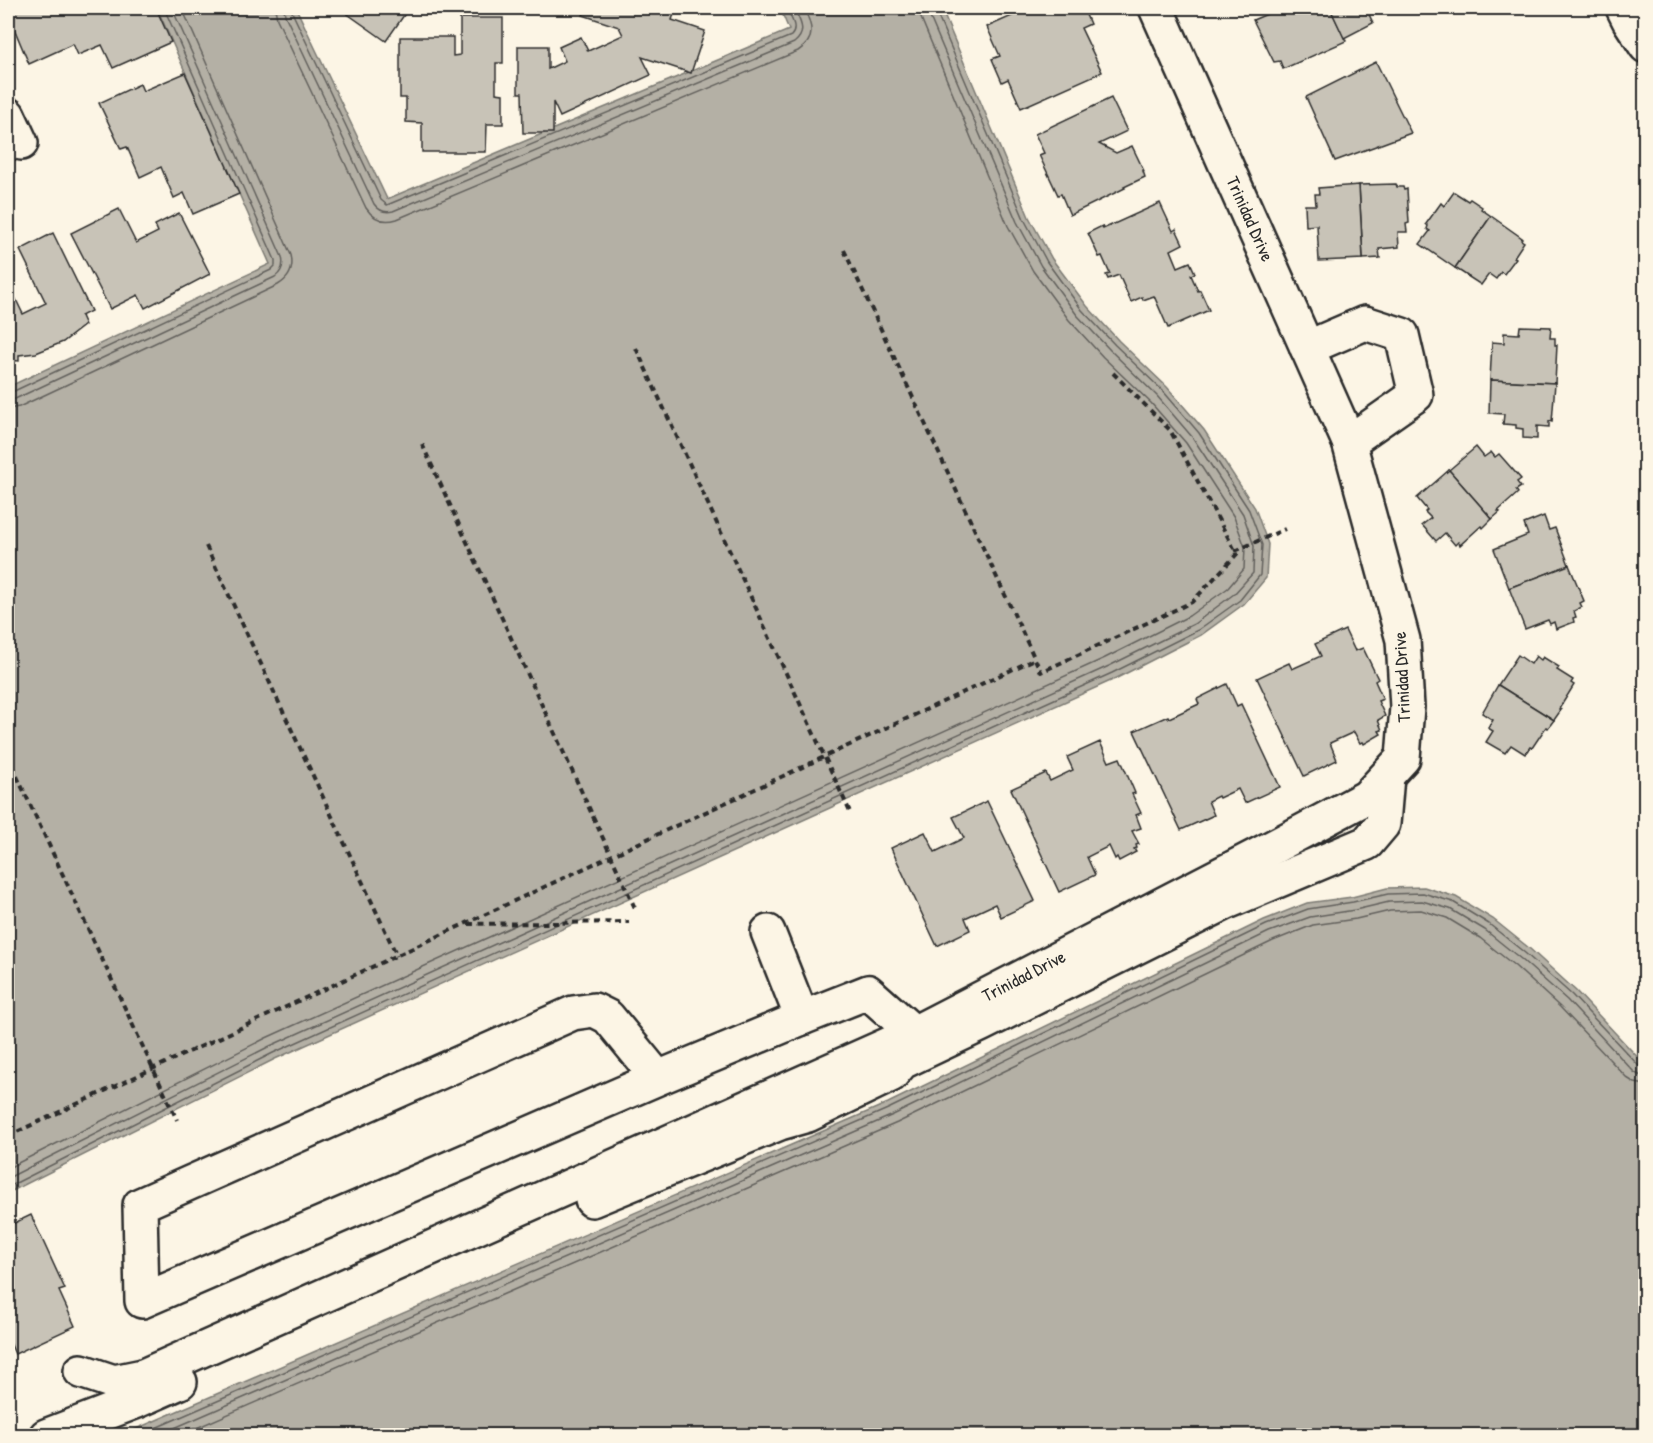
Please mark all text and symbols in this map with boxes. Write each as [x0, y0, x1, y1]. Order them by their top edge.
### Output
street label: Trinidad Drive [1221, 172, 1280, 265]
street label: Trinidad Drive [1387, 631, 1416, 723]
street label: Trinidad Drive [978, 944, 1070, 1008]

